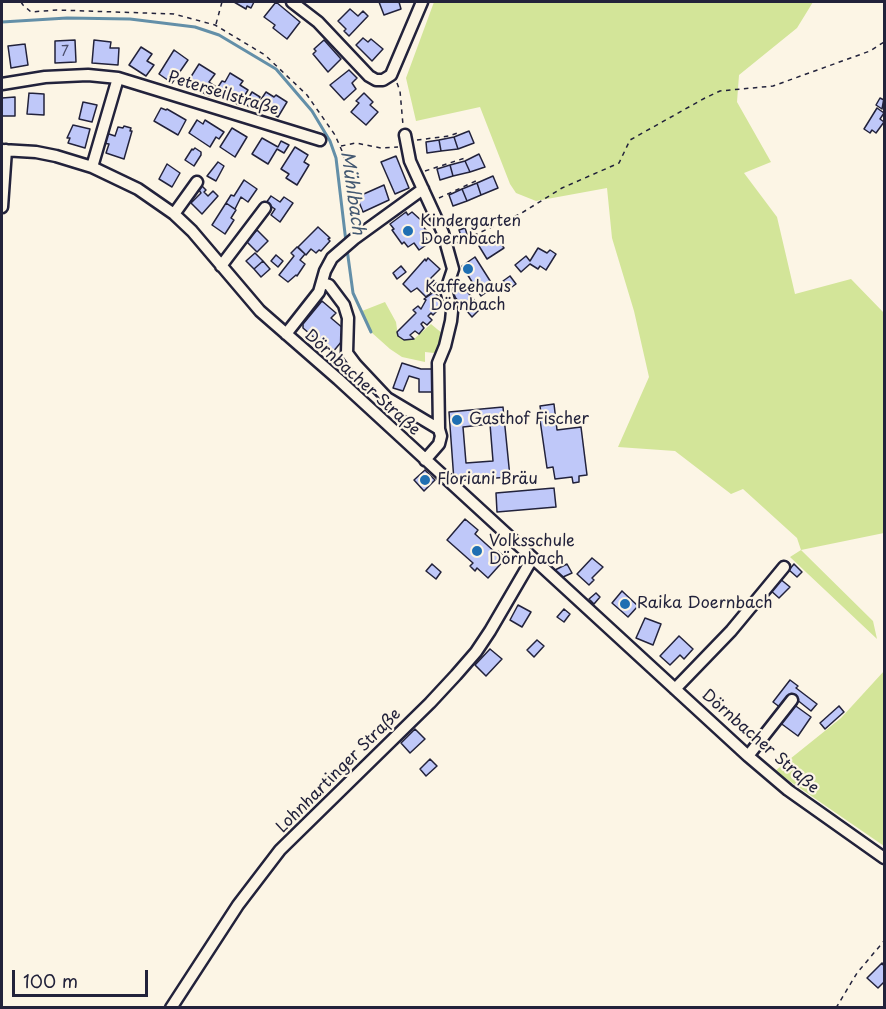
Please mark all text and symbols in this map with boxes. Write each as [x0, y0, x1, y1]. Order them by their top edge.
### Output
house number: 7 [61, 44, 69, 60]
street label: Peterseilstraße [165, 68, 281, 120]
water label: Mühlbach [335, 150, 369, 236]
place label: Kindergarten Doernbach [420, 212, 521, 250]
marker: Kindergarten Doernbach [401, 224, 415, 238]
marker: Kaffeehaus Dörnbach [461, 262, 475, 276]
place label: Kaffeehaus Dörnbach [425, 278, 511, 316]
street label: Dörnbacher Straße [300, 326, 424, 440]
place label: Gasthof Fischer [469, 410, 589, 430]
marker: Gasthof Fischer [450, 413, 464, 427]
place label: Floriani Bräu [437, 470, 538, 490]
marker: Floriani Bräu [418, 473, 432, 487]
place label: Volksschule Dörnbach [489, 532, 575, 570]
marker: Volksschule Dörnbach [470, 544, 484, 558]
place label: Raika Doernbach [637, 594, 772, 614]
marker: Raika Doernbach [618, 597, 632, 611]
street label: Dörnbacher Straße [698, 686, 822, 798]
street label: Lohnhartinger Straße [273, 705, 405, 837]
scale bar [15, 958, 152, 996]
text: 100 m [23, 967, 78, 994]

